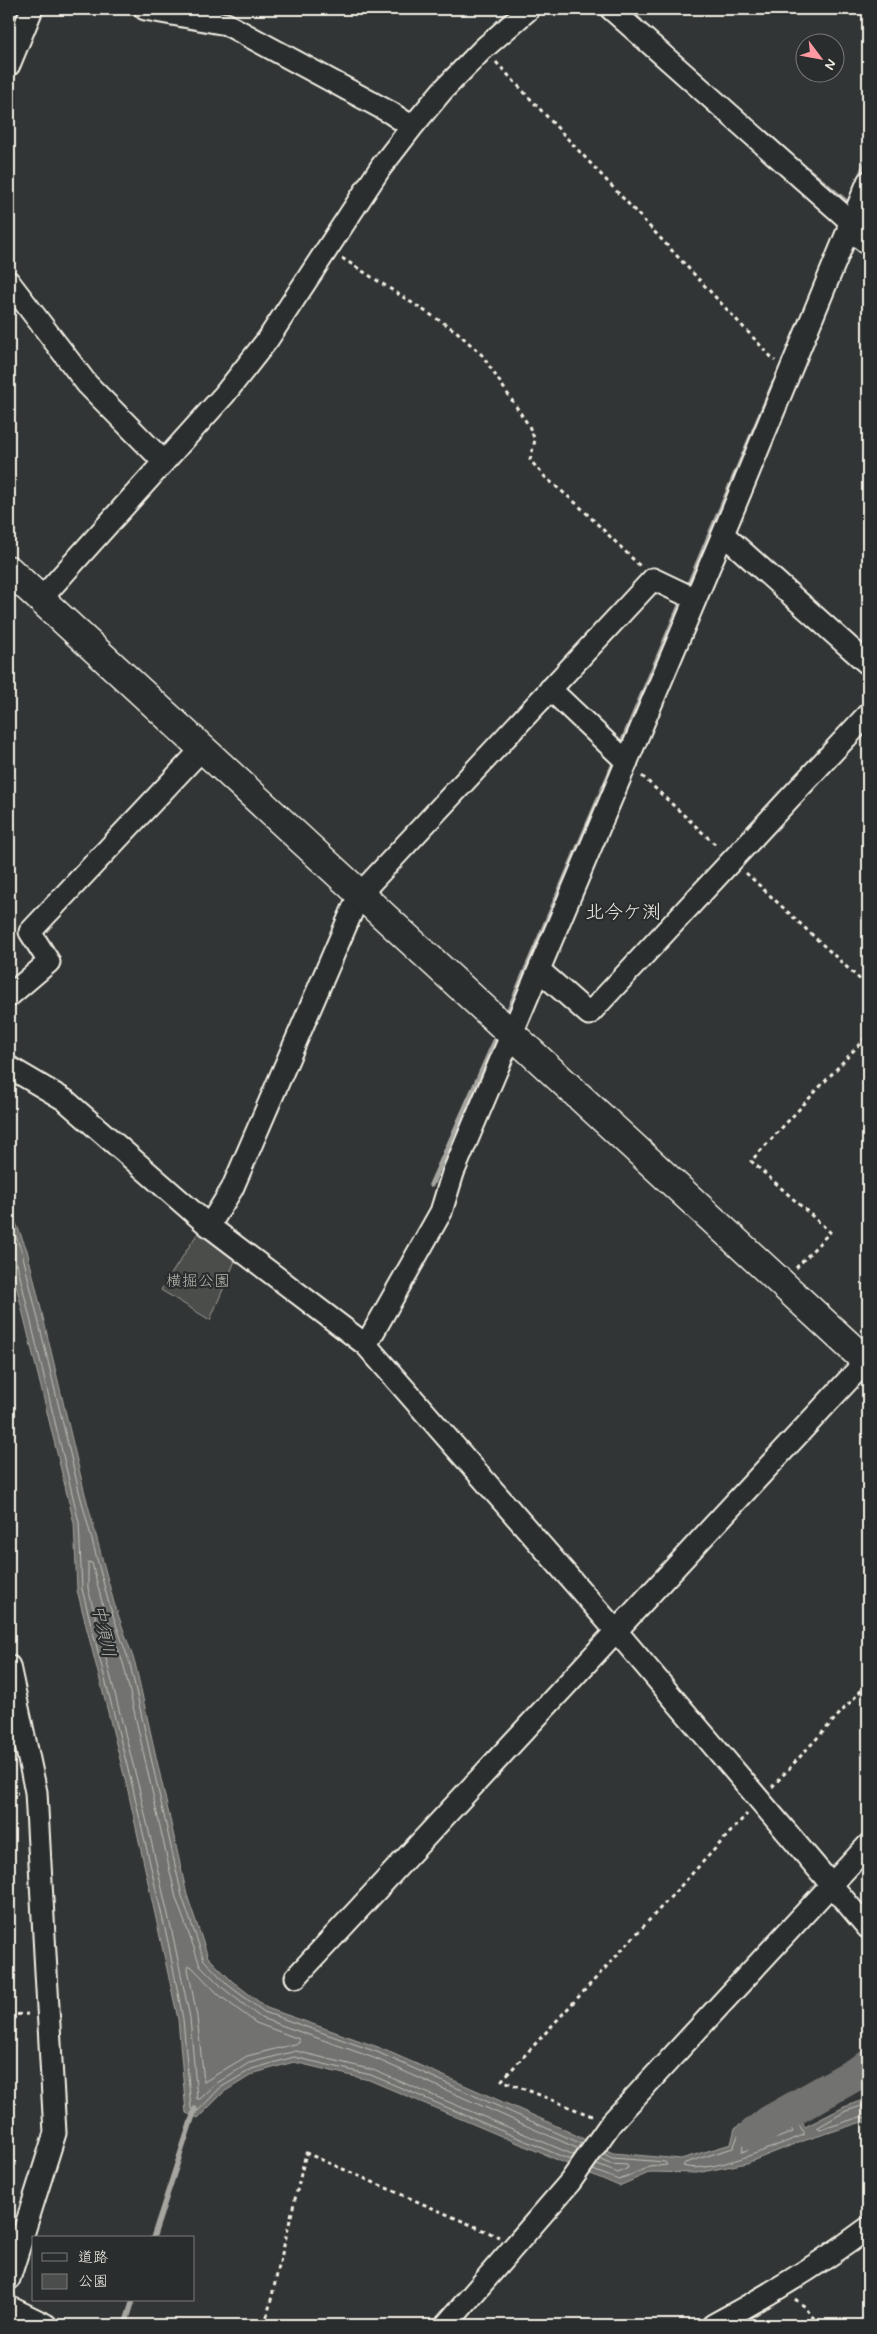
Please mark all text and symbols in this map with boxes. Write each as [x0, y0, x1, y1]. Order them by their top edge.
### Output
north arrow [794, 32, 844, 82]
text: N [820, 56, 840, 73]
district label: 北今ケ渕 [585, 900, 661, 925]
park label: 横掘公園 [166, 1271, 230, 1292]
water label: 中須川 [86, 1602, 120, 1660]
legend [32, 2236, 195, 2302]
text: 道路 [78, 2248, 108, 2268]
text: 公園 [78, 2272, 108, 2292]

